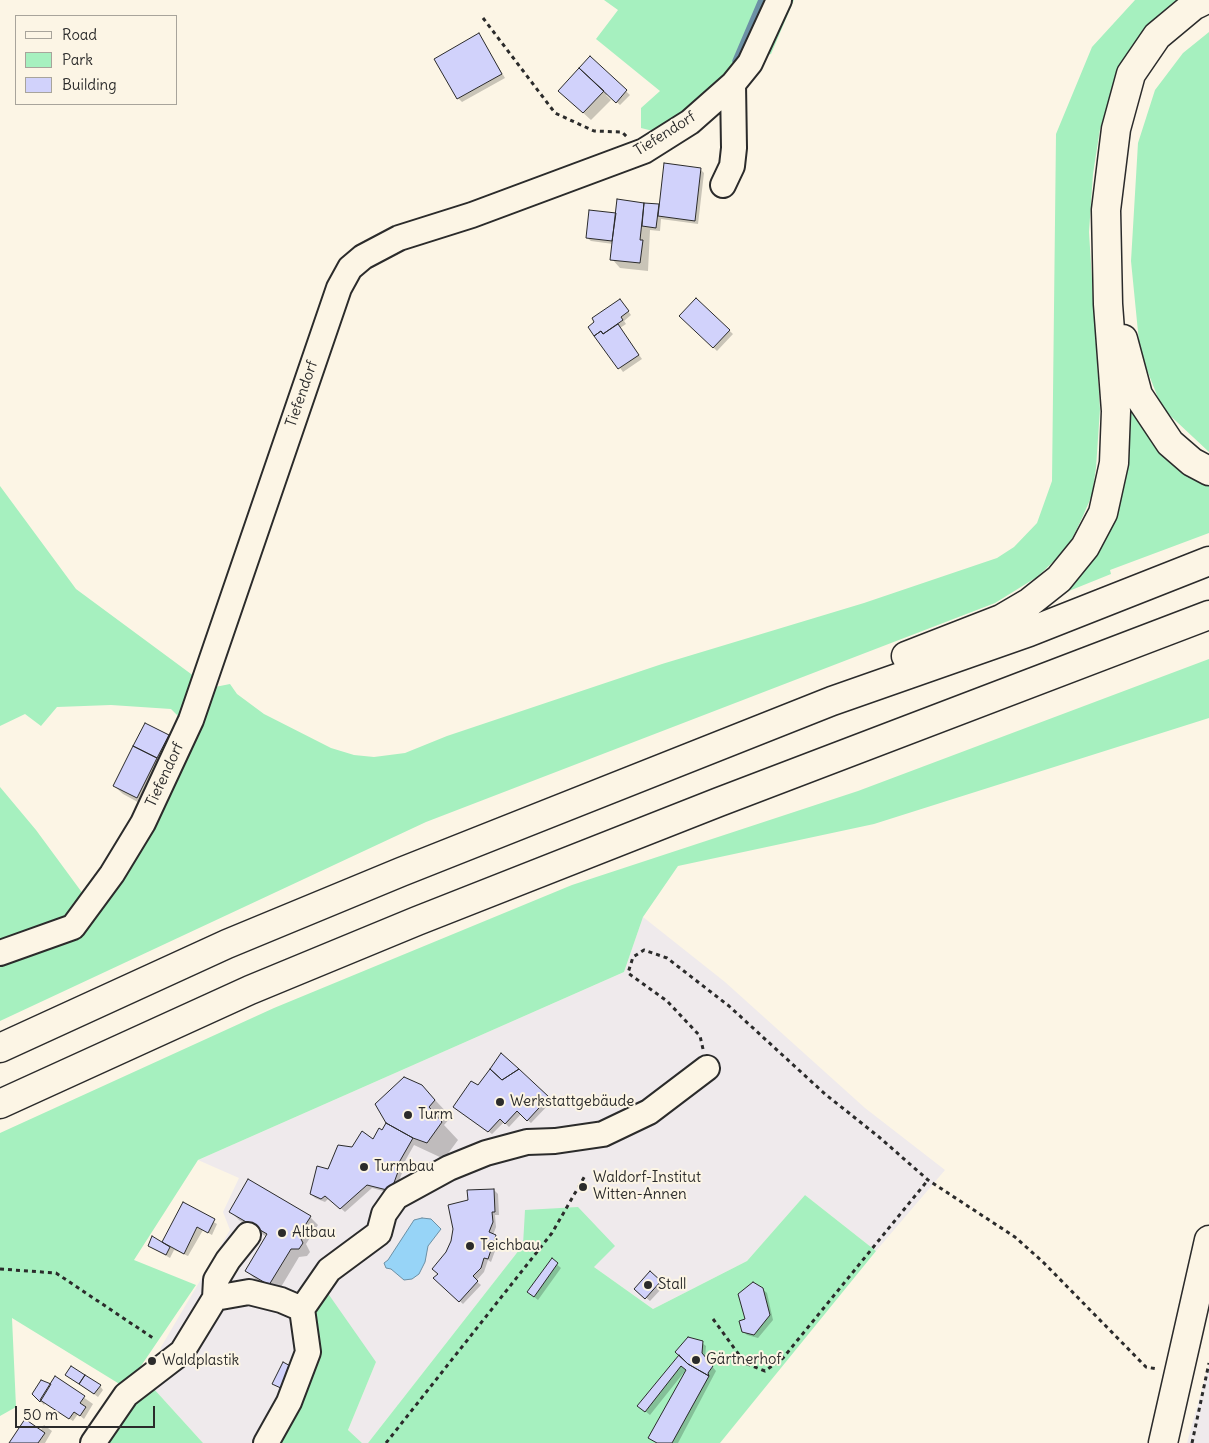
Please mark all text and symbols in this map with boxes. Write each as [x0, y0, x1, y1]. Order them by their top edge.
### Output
legend [15, 15, 178, 105]
text: Road [62, 25, 97, 44]
text: Park [62, 50, 93, 69]
text: Building [62, 75, 117, 94]
street label: Tiefendorf [631, 108, 699, 160]
street label: Tiefendorf [282, 359, 322, 429]
street label: Tiefendorf [142, 740, 188, 810]
place label: Werkstattgebäude [510, 1093, 634, 1111]
marker: Werkstattgebäude [494, 1096, 506, 1108]
place label: Turm [418, 1106, 453, 1124]
marker: Turm [402, 1109, 414, 1121]
place label: Turmbau [374, 1158, 434, 1176]
marker: Turmbau [358, 1161, 370, 1173]
place label: Waldorf-Institut Witten-Annen [593, 1169, 701, 1204]
marker: Waldorf-Institut Witten-Annen [577, 1181, 589, 1193]
place label: Altbau [292, 1224, 336, 1242]
marker: Altbau [276, 1227, 288, 1239]
place label: Teichbau [480, 1237, 540, 1255]
marker: Teichbau [464, 1240, 476, 1252]
place label: Stall [658, 1276, 686, 1294]
marker: Stall [642, 1279, 654, 1291]
place label: Gärtnerhof [706, 1351, 781, 1369]
place label: Waldplastik [162, 1352, 239, 1370]
marker: Gärtnerhof [690, 1354, 702, 1366]
marker: Waldplastik [146, 1355, 158, 1367]
scale bar [18, 1396, 158, 1428]
text: 50 m [23, 1405, 58, 1424]

